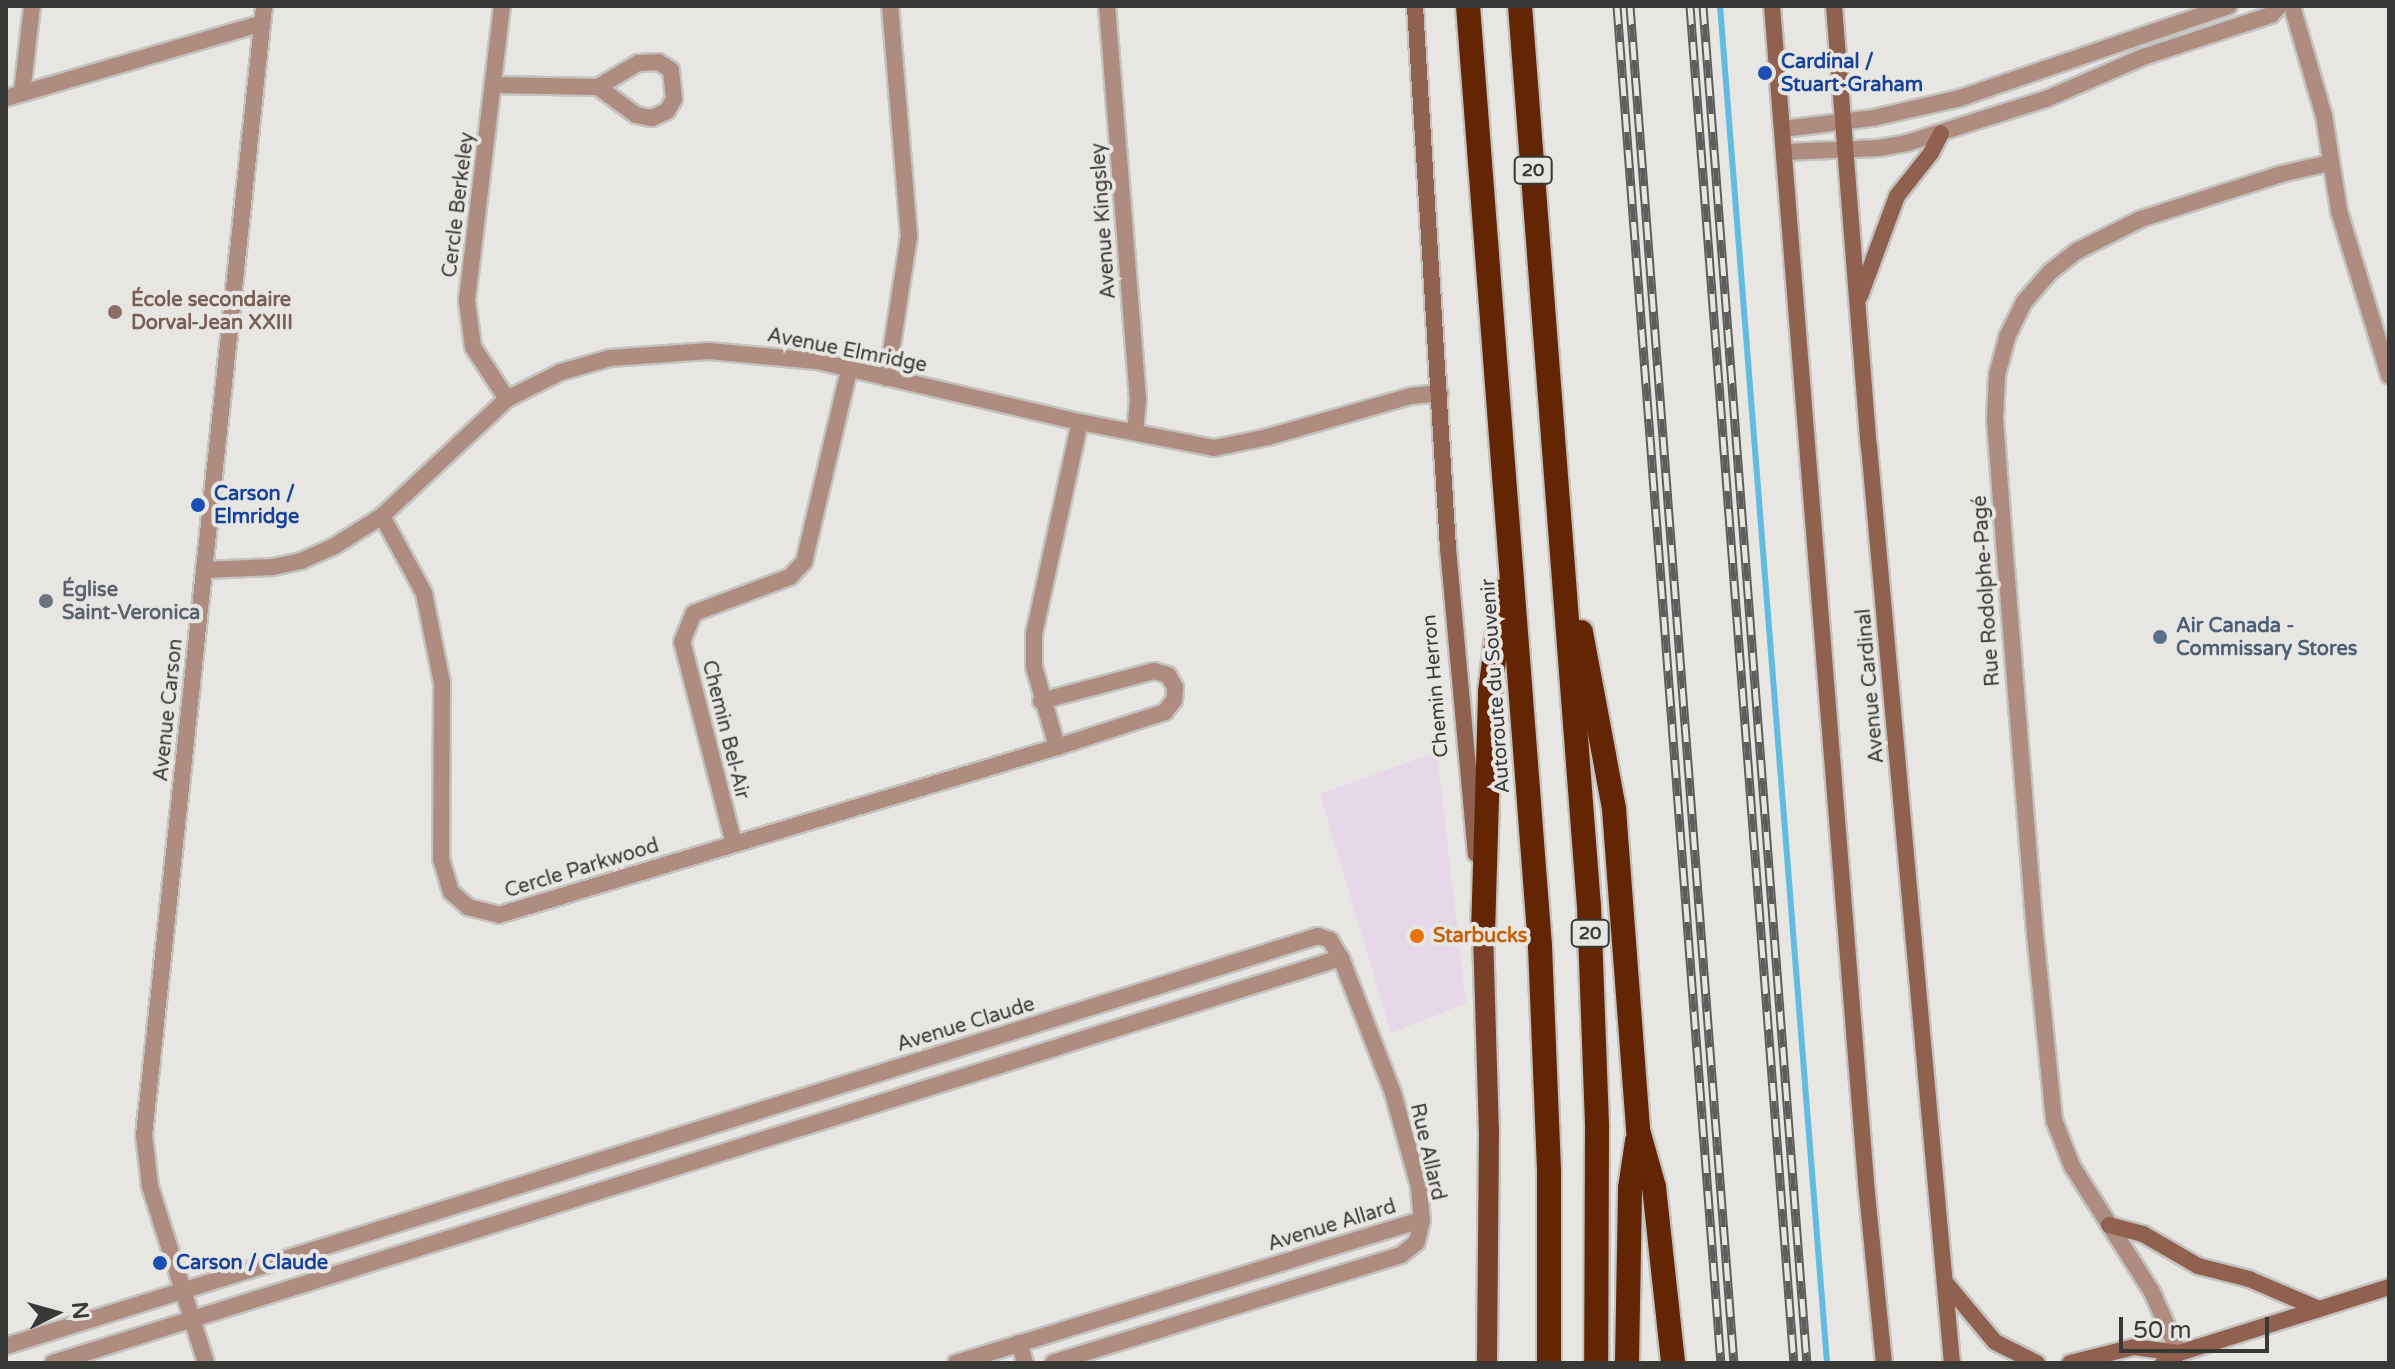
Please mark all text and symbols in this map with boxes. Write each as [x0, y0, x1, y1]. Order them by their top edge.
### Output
place label: Cardinal / Stuart-Graham [1781, 50, 1923, 97]
marker: Cardinal / Stuart-Graham [1756, 64, 1774, 82]
street label: Cercle Berkeley [438, 131, 480, 279]
street label: Avenue Kingsley [1087, 142, 1121, 300]
road number: 20 [1513, 156, 1553, 184]
place label: École secondaire Dorval-Jean XXIII [131, 288, 293, 335]
marker: École secondaire Dorval-Jean XXIII [106, 303, 124, 321]
street label: Avenue Elmridge [765, 324, 929, 378]
place label: Carson / Elmridge [214, 482, 299, 529]
street label: Rue Rodolphe-Pagé [1968, 495, 2006, 687]
marker: Carson / Elmridge [189, 496, 207, 514]
place label: Église Saint-Veronica [62, 578, 200, 625]
street label: Autoroute du Souvenir [1477, 578, 1515, 794]
marker: Église Saint-Veronica [37, 592, 55, 610]
street label: Avenue Cardinal [1852, 608, 1890, 764]
street label: Chemin Herron [1418, 613, 1454, 759]
place label: Air Canada - Commissary Stores [2176, 614, 2357, 661]
marker: Air Canada - Commissary Stores [2151, 628, 2169, 646]
street label: Avenue Carson [150, 637, 188, 783]
street label: Chemin Bel-Air [696, 658, 754, 802]
street label: Cercle Parkwood [502, 834, 662, 904]
road number: 20 [1570, 919, 1610, 947]
place label: Starbucks [1433, 924, 1527, 948]
marker: Starbucks [1408, 927, 1426, 945]
street label: Avenue Claude [894, 993, 1038, 1057]
street label: Rue Allard [1404, 1101, 1450, 1203]
street label: Avenue Allard [1265, 1195, 1399, 1257]
place label: Carson / Claude [176, 1251, 328, 1275]
marker: Carson / Claude [151, 1254, 169, 1272]
north arrow [16, 1273, 96, 1353]
text: N [66, 1300, 94, 1321]
scale bar [2123, 1301, 2273, 1351]
text: 50 m [2133, 1316, 2191, 1345]

